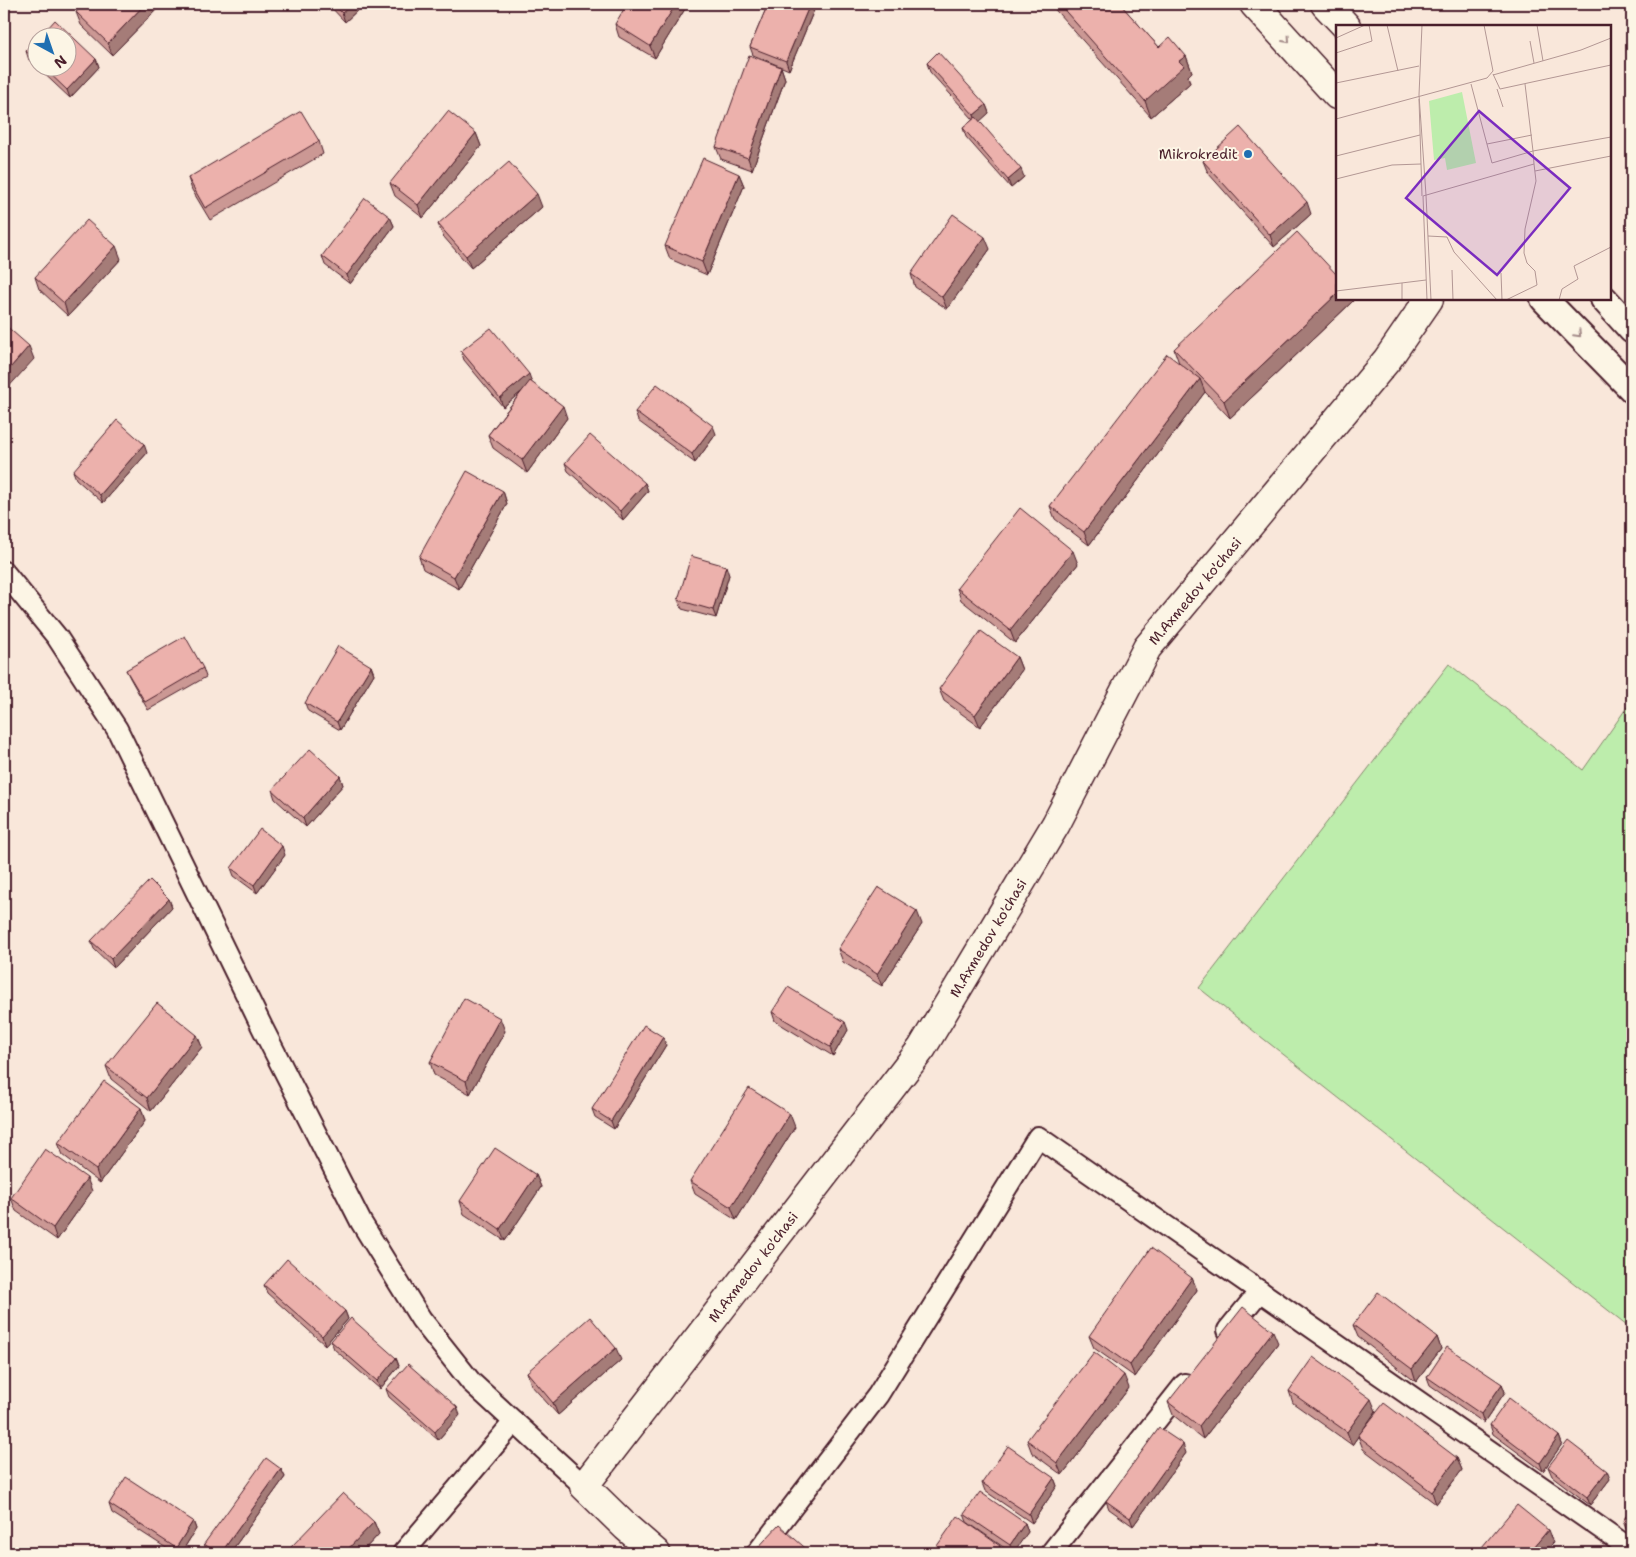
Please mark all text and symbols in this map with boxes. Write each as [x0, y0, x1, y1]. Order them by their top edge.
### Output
inset map [1336, 25, 1611, 300]
north arrow [28, 28, 78, 78]
one-way arrow [1281, 34, 1290, 43]
text: N [50, 51, 70, 72]
place label: Mikrokredit [1159, 145, 1238, 163]
marker: Mikrokredit [1242, 148, 1254, 160]
one-way arrow [1572, 328, 1581, 337]
street label: M.Axmedov ko'chasi [1145, 533, 1245, 649]
street label: M.Axmedov ko'chasi [945, 875, 1031, 1001]
street label: M.Axmedov ko'chasi [704, 1208, 802, 1326]

